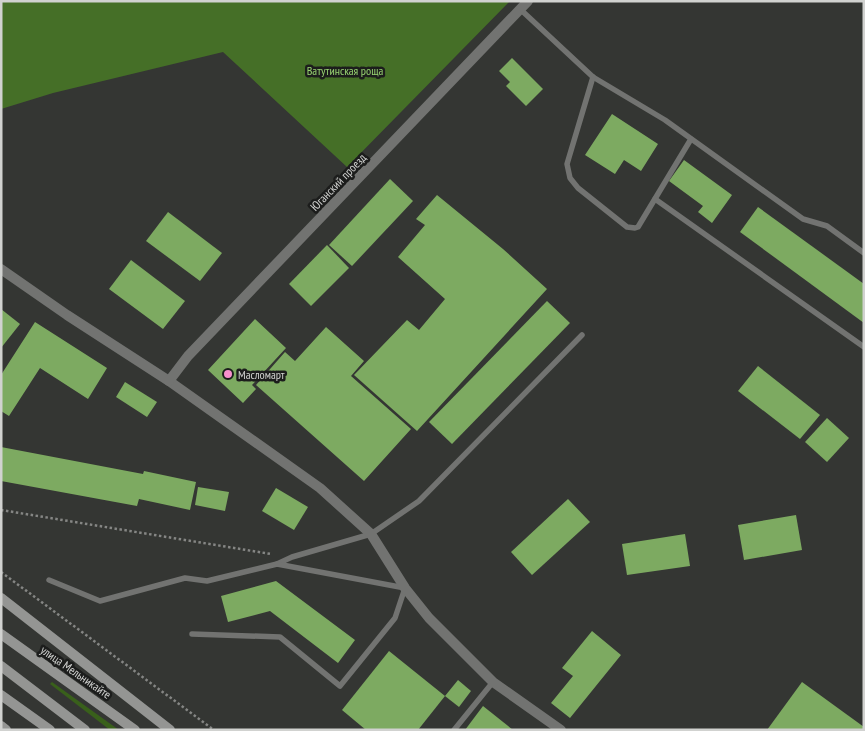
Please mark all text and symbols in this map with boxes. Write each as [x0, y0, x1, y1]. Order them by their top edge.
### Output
park label: Ватутинская роща [307, 63, 384, 78]
street label: Юганский проезд [307, 150, 370, 214]
place label: Масломарт [238, 367, 285, 382]
marker: Масломарт [222, 368, 234, 380]
street label: улица Мельникайте [38, 642, 114, 702]

